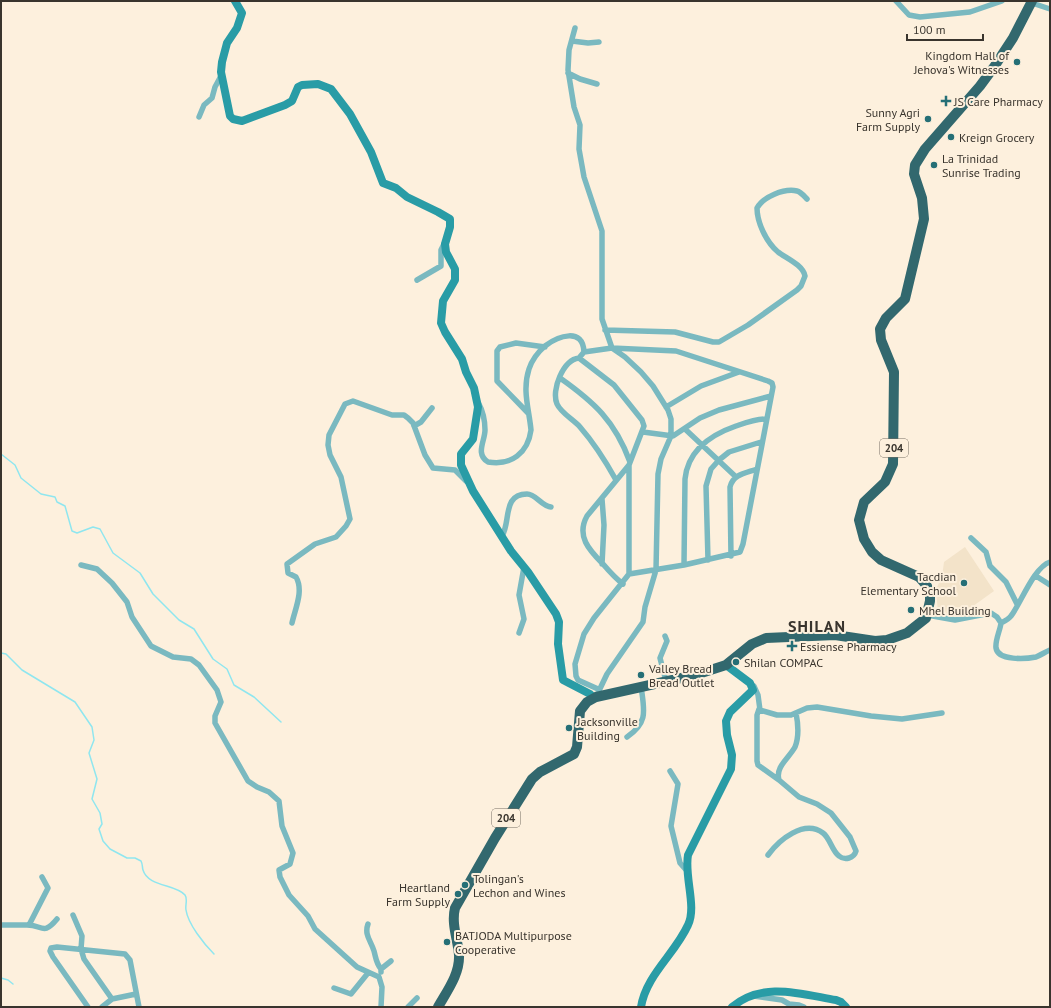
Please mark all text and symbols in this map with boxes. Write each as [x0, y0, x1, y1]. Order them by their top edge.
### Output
scale bar [907, 16, 983, 42]
text: 100 m [913, 22, 946, 37]
place label: Kingdom Hall of Jehova's Witnesses [913, 48, 1010, 77]
marker: Kingdom Hall of Jehova's Witnesses [1012, 57, 1022, 67]
place label: JS Care Pharmacy [953, 94, 1043, 109]
marker: JS Care Pharmacy [941, 96, 951, 106]
place label: Sunny Agri Farm Supply [856, 105, 920, 134]
marker: Sunny Agri Farm Supply [923, 114, 933, 124]
place label: Kreign Grocery [959, 130, 1035, 145]
marker: Kreign Grocery [946, 132, 956, 142]
place label: La Trinidad Sunrise Trading [942, 151, 1021, 180]
marker: La Trinidad Sunrise Trading [929, 160, 939, 170]
road number: 204 [880, 439, 908, 457]
place label: Tacdian Elementary School [860, 569, 956, 598]
marker: Tacdian Elementary School [959, 578, 969, 588]
place label: Mhel Building [919, 603, 991, 618]
marker: Mhel Building [906, 605, 916, 615]
district label: SHILAN [788, 616, 846, 636]
place label: Essiense Pharmacy [800, 639, 897, 654]
marker: Essiense Pharmacy [787, 641, 797, 651]
place label: Shilan COMPAC [744, 655, 823, 670]
marker: Shilan COMPAC [731, 657, 741, 667]
place label: Valley Bread Bread Outlet [648, 661, 714, 690]
marker: Valley Bread Bread Outlet [636, 670, 646, 680]
place label: Jacksonville Building [576, 714, 638, 743]
marker: Jacksonville Building [564, 723, 574, 733]
road number: 204 [492, 809, 520, 827]
place label: Tolingan's Lechon and Wines [473, 871, 565, 900]
place label: Heartland Farm Supply [386, 880, 450, 909]
marker: Tolingan's Lechon and Wines [460, 880, 470, 890]
marker: Heartland Farm Supply [453, 889, 463, 899]
place label: BATJODA Multipurpose Cooperative [455, 928, 572, 957]
marker: BATJODA Multipurpose Cooperative [442, 937, 452, 947]

